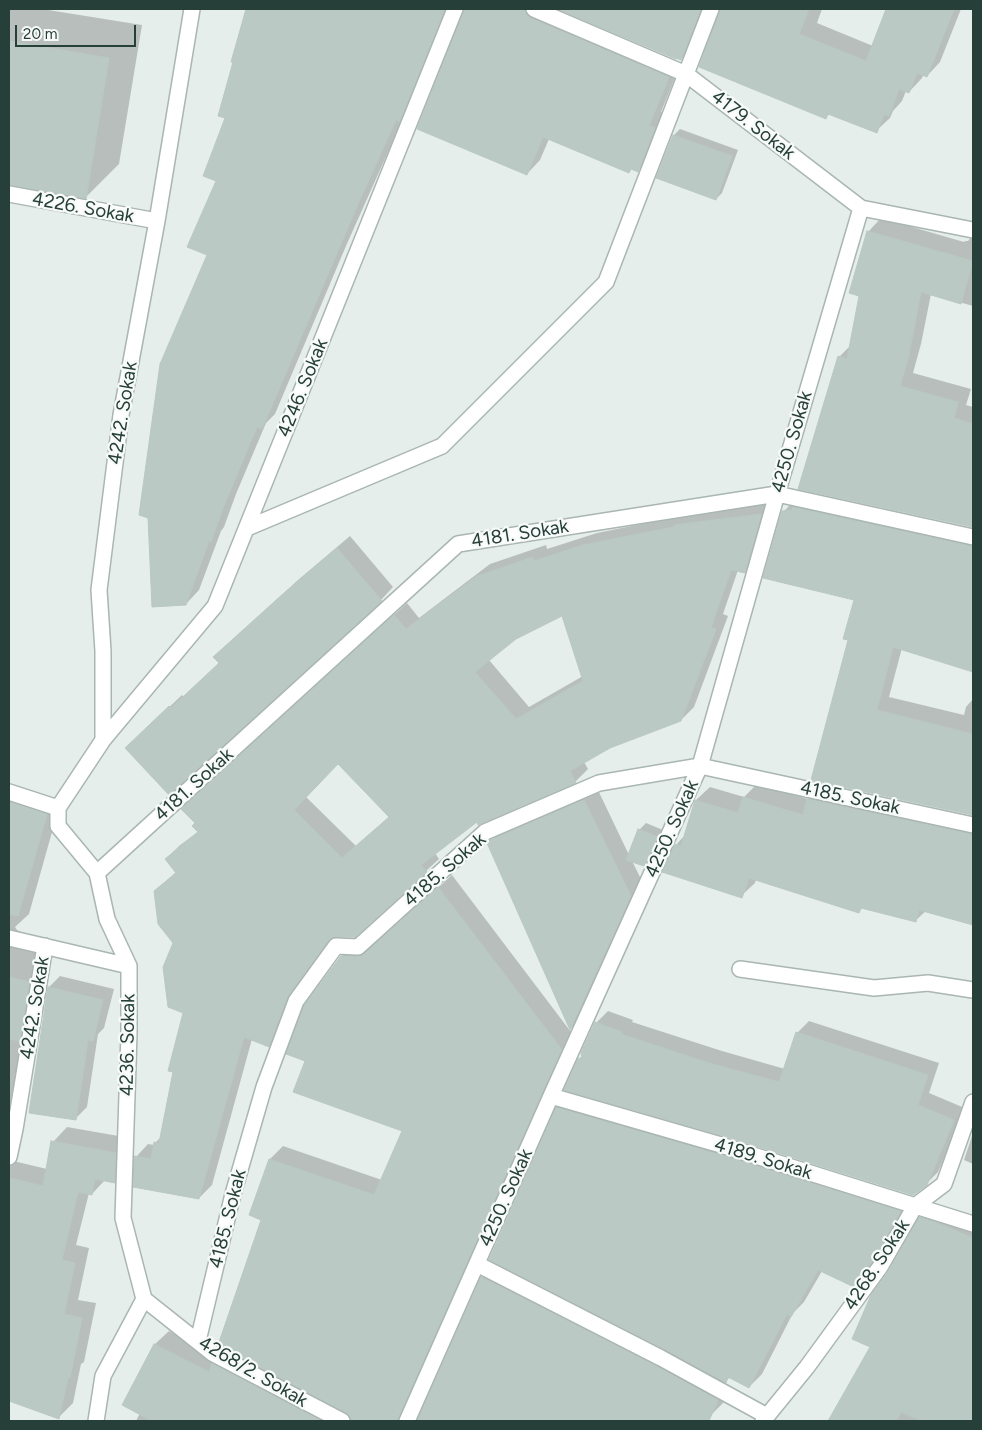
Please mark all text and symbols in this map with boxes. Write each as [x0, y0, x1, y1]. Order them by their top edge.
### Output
scale bar [18, 15, 139, 47]
text: 20 m [23, 25, 57, 43]
street label: 4179. Sokak [707, 85, 799, 165]
street label: 4226. Sokak [30, 188, 136, 228]
street label: 4246. Sokak [273, 335, 333, 441]
street label: 4242. Sokak [104, 360, 142, 466]
street label: 4250. Sokak [767, 389, 817, 495]
street label: 4181. Sokak [470, 515, 570, 553]
street label: 4181. Sokak [150, 744, 238, 826]
street label: 4185. Sokak [798, 776, 902, 820]
street label: 4250. Sokak [640, 777, 704, 881]
street label: 4185. Sokak [399, 828, 491, 912]
street label: 4242. Sokak [16, 955, 54, 1061]
street label: 4236. Sokak [116, 993, 140, 1097]
street label: 4189. Sokak [711, 1133, 815, 1185]
street label: 4250. Sokak [474, 1146, 538, 1250]
street label: 4185. Sokak [205, 1167, 251, 1271]
street label: 4268. Sokak [839, 1215, 915, 1315]
street label: 4268/2. Sokak [194, 1332, 312, 1412]

